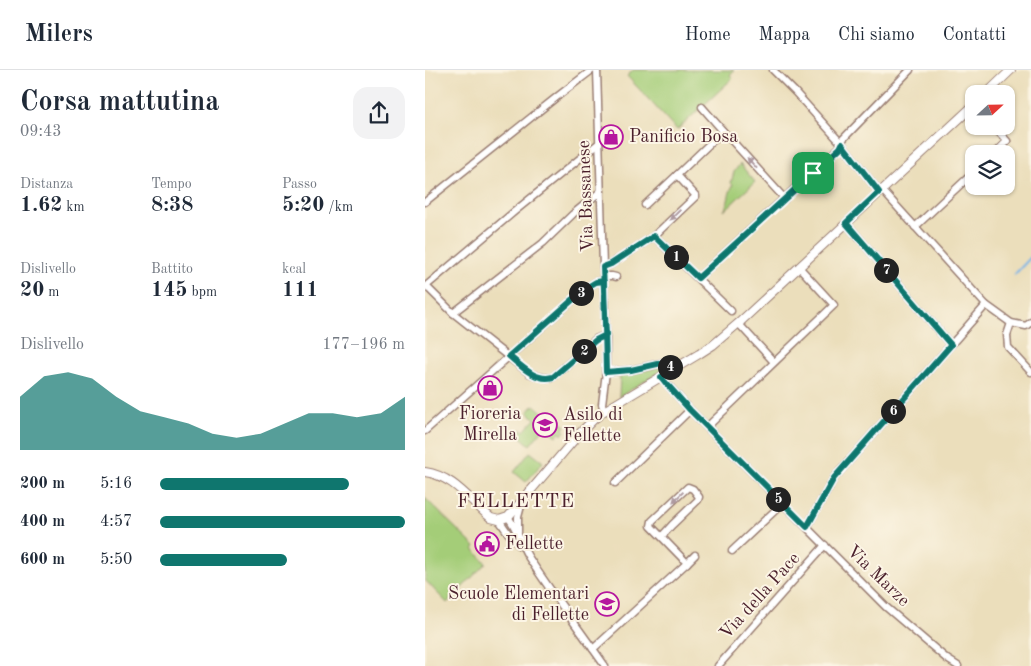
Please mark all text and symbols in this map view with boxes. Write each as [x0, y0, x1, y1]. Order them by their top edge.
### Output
text: Milers [25, 23, 93, 47]
text: Home [685, 26, 731, 44]
text: Mappa [759, 26, 810, 44]
text: Chi siamo [838, 26, 915, 44]
text: Contatti [943, 26, 1006, 44]
north arrow [965, 85, 1015, 135]
map controls [965, 85, 1015, 195]
button: share [353, 87, 405, 139]
text: Corsa mattutina [20, 89, 220, 117]
text: 09:43 [20, 124, 62, 140]
shop icon: Panificio Bosa [598, 124, 624, 150]
place label: Panificio Bosa [629, 128, 738, 146]
street label: Via Bassanese [575, 140, 597, 252]
button: layers [965, 145, 1015, 195]
pin [792, 152, 834, 194]
one-way arrow [746, 157, 758, 169]
icon: arrive [799, 159, 827, 187]
text: Distanza [20, 177, 73, 191]
text: Tempo [151, 177, 192, 191]
text: Passo [282, 177, 317, 191]
text: 1.62 [20, 195, 62, 216]
text: 8:38 [151, 195, 193, 216]
text: 5:20 [282, 195, 324, 216]
text: km [62, 200, 85, 214]
text: /km [324, 200, 353, 214]
one-way arrow [669, 209, 681, 221]
pin: 1 [663, 244, 689, 270]
text: 1 [672, 250, 681, 264]
pin: 7 [873, 258, 899, 282]
text: Dislivello [20, 262, 76, 276]
text: Battito [151, 262, 193, 276]
text: kcal [282, 262, 306, 276]
text: 7 [882, 263, 891, 277]
text: 20 [20, 280, 44, 301]
text: 145 [151, 280, 188, 301]
text: 111 [282, 280, 319, 301]
pin: 3 [569, 280, 593, 306]
text: m [44, 285, 59, 299]
text: bpm [188, 285, 217, 299]
text: 3 [577, 286, 586, 300]
text: Dislivello [20, 337, 84, 353]
text: 177–196 m [322, 337, 405, 353]
pin: 2 [571, 338, 597, 364]
text: 2 [580, 344, 589, 358]
pin: 4 [657, 354, 683, 380]
text: 4 [666, 360, 675, 374]
shop icon: Fioreria Mirella [477, 375, 503, 401]
pin: 6 [881, 398, 905, 424]
text: 6 [889, 404, 898, 418]
place label: Fioreria Mirella [459, 405, 521, 444]
place label: Asilo di Fellette [563, 406, 623, 445]
school or university icon: Asilo di Fellette [532, 412, 558, 438]
text: 200 m [20, 476, 65, 492]
text: 5:16 [100, 476, 132, 492]
pin: 5 [765, 486, 791, 512]
one-way arrow [672, 491, 684, 503]
district label: FELLETTE [457, 492, 575, 512]
text: 5 [774, 492, 783, 506]
text: 400 m [20, 514, 65, 530]
text: 4:57 [100, 514, 132, 530]
public building icon: Fellette [474, 531, 500, 557]
place label: Fellette [505, 535, 563, 553]
street label: Via Marze [843, 542, 913, 610]
street label: Via della Pace [717, 549, 803, 643]
text: 600 m [20, 552, 65, 568]
text: 5:50 [100, 552, 132, 568]
place label: Scuole Elementari di Fellette [448, 585, 589, 624]
school or university icon: Scuole Elementari di Fellette [594, 591, 620, 617]

